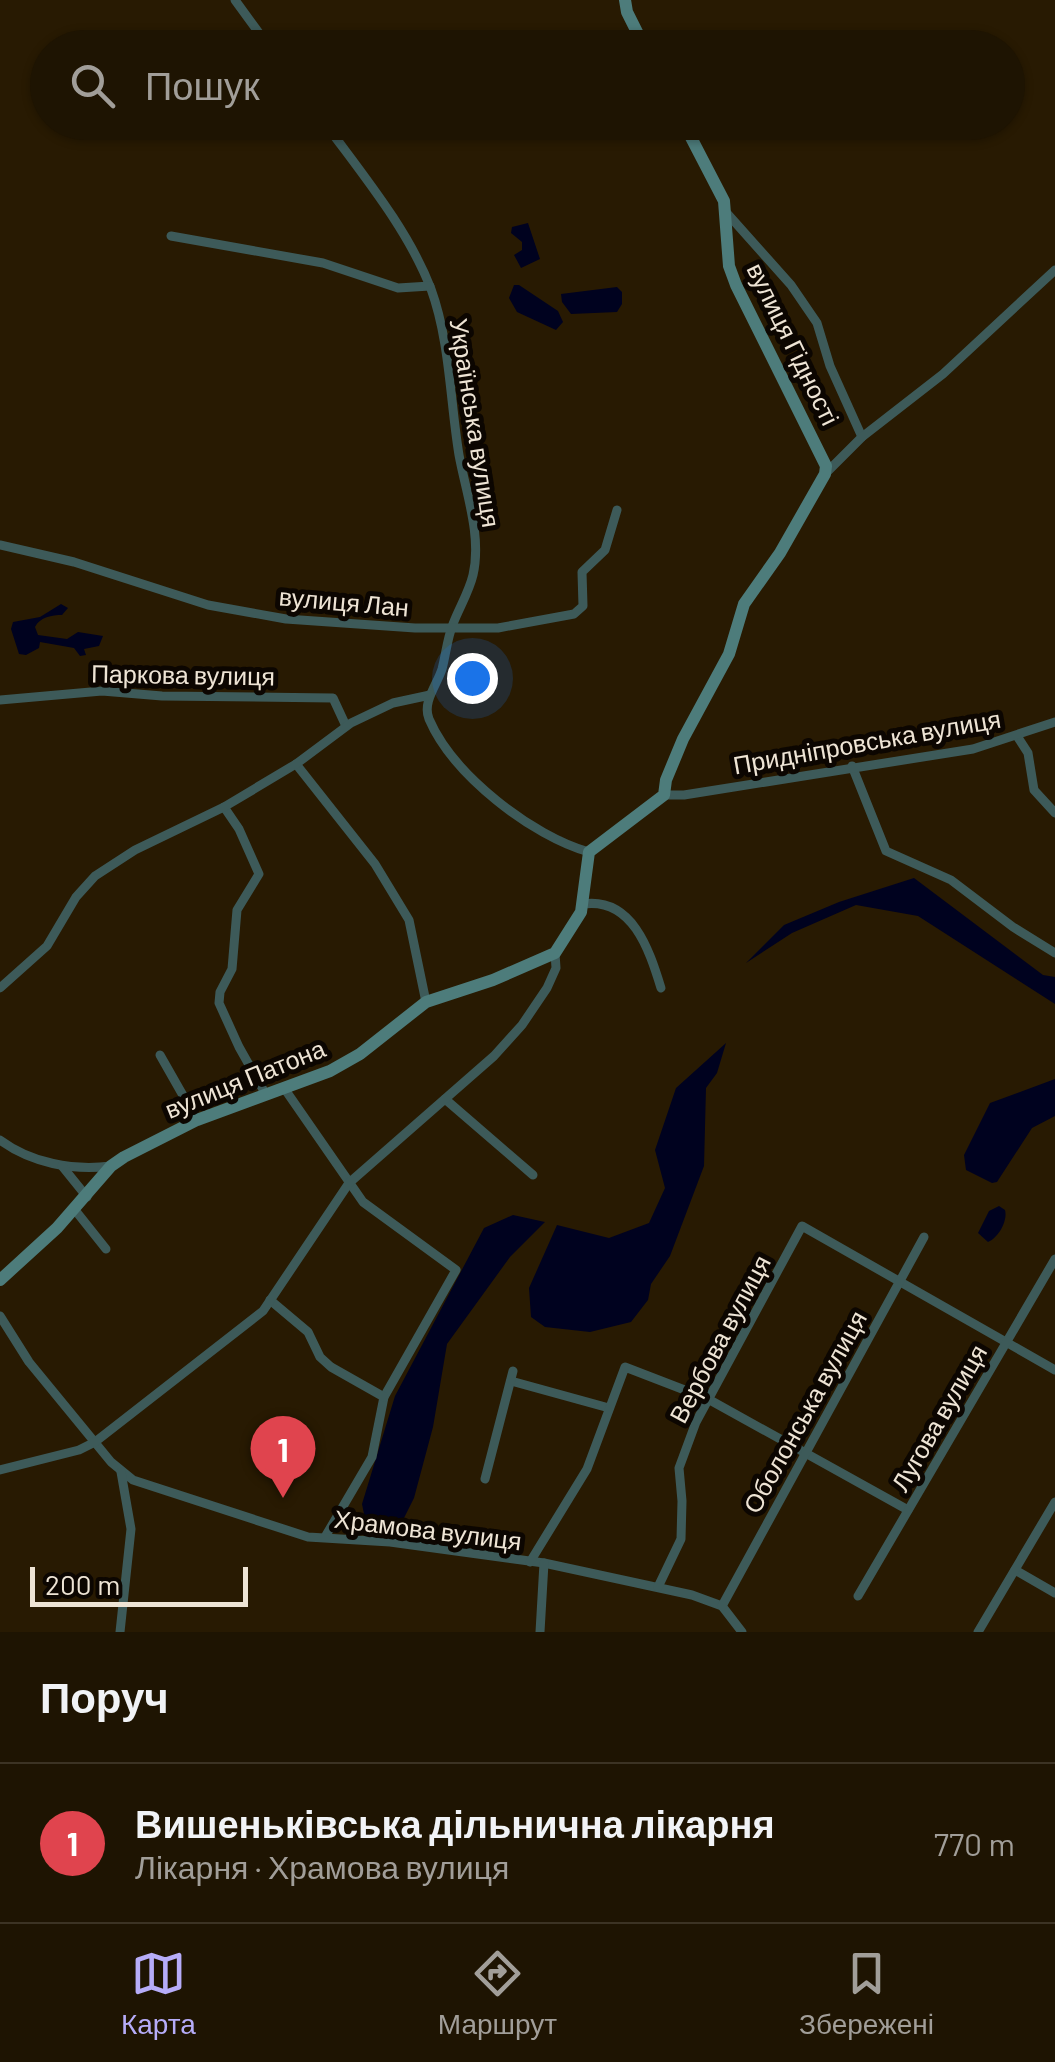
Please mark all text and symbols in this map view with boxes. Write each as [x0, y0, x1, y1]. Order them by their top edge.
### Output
search box [30, 30, 1025, 140]
icon: search [65, 58, 120, 113]
text: Пошук [145, 62, 260, 108]
street label: вулиця Гідності [742, 257, 846, 430]
street label: Українська вулиця [445, 316, 507, 530]
street label: вулиця Лан [278, 580, 410, 622]
your location [447, 653, 498, 704]
street label: Паркова вулиця [91, 657, 275, 691]
street label: Придніпровська вулиця [731, 703, 1003, 779]
street label: вулиця Патона [160, 1032, 329, 1124]
street label: Вербова вулиця [662, 1250, 776, 1428]
street label: Оболонська вулиця [736, 1305, 872, 1518]
street label: Лугова вулиця [884, 1339, 992, 1496]
pin: 1 [250, 1416, 316, 1498]
street label: Храмова вулиця [333, 1503, 524, 1555]
scale bar [30, 1562, 248, 1606]
text: 200 m [45, 1567, 120, 1601]
text: Поруч [40, 1671, 169, 1721]
text: Вишеньківська дільнична лікарня [135, 1800, 775, 1846]
text: 1 [67, 1824, 78, 1862]
text: 770 m [934, 1824, 1015, 1862]
text: Лікарня · Храмова вулиця [135, 1847, 509, 1885]
tab: Карта [121, 1946, 196, 2041]
tab: Маршрут [438, 1946, 557, 2041]
tab: Збережені [799, 1946, 934, 2041]

